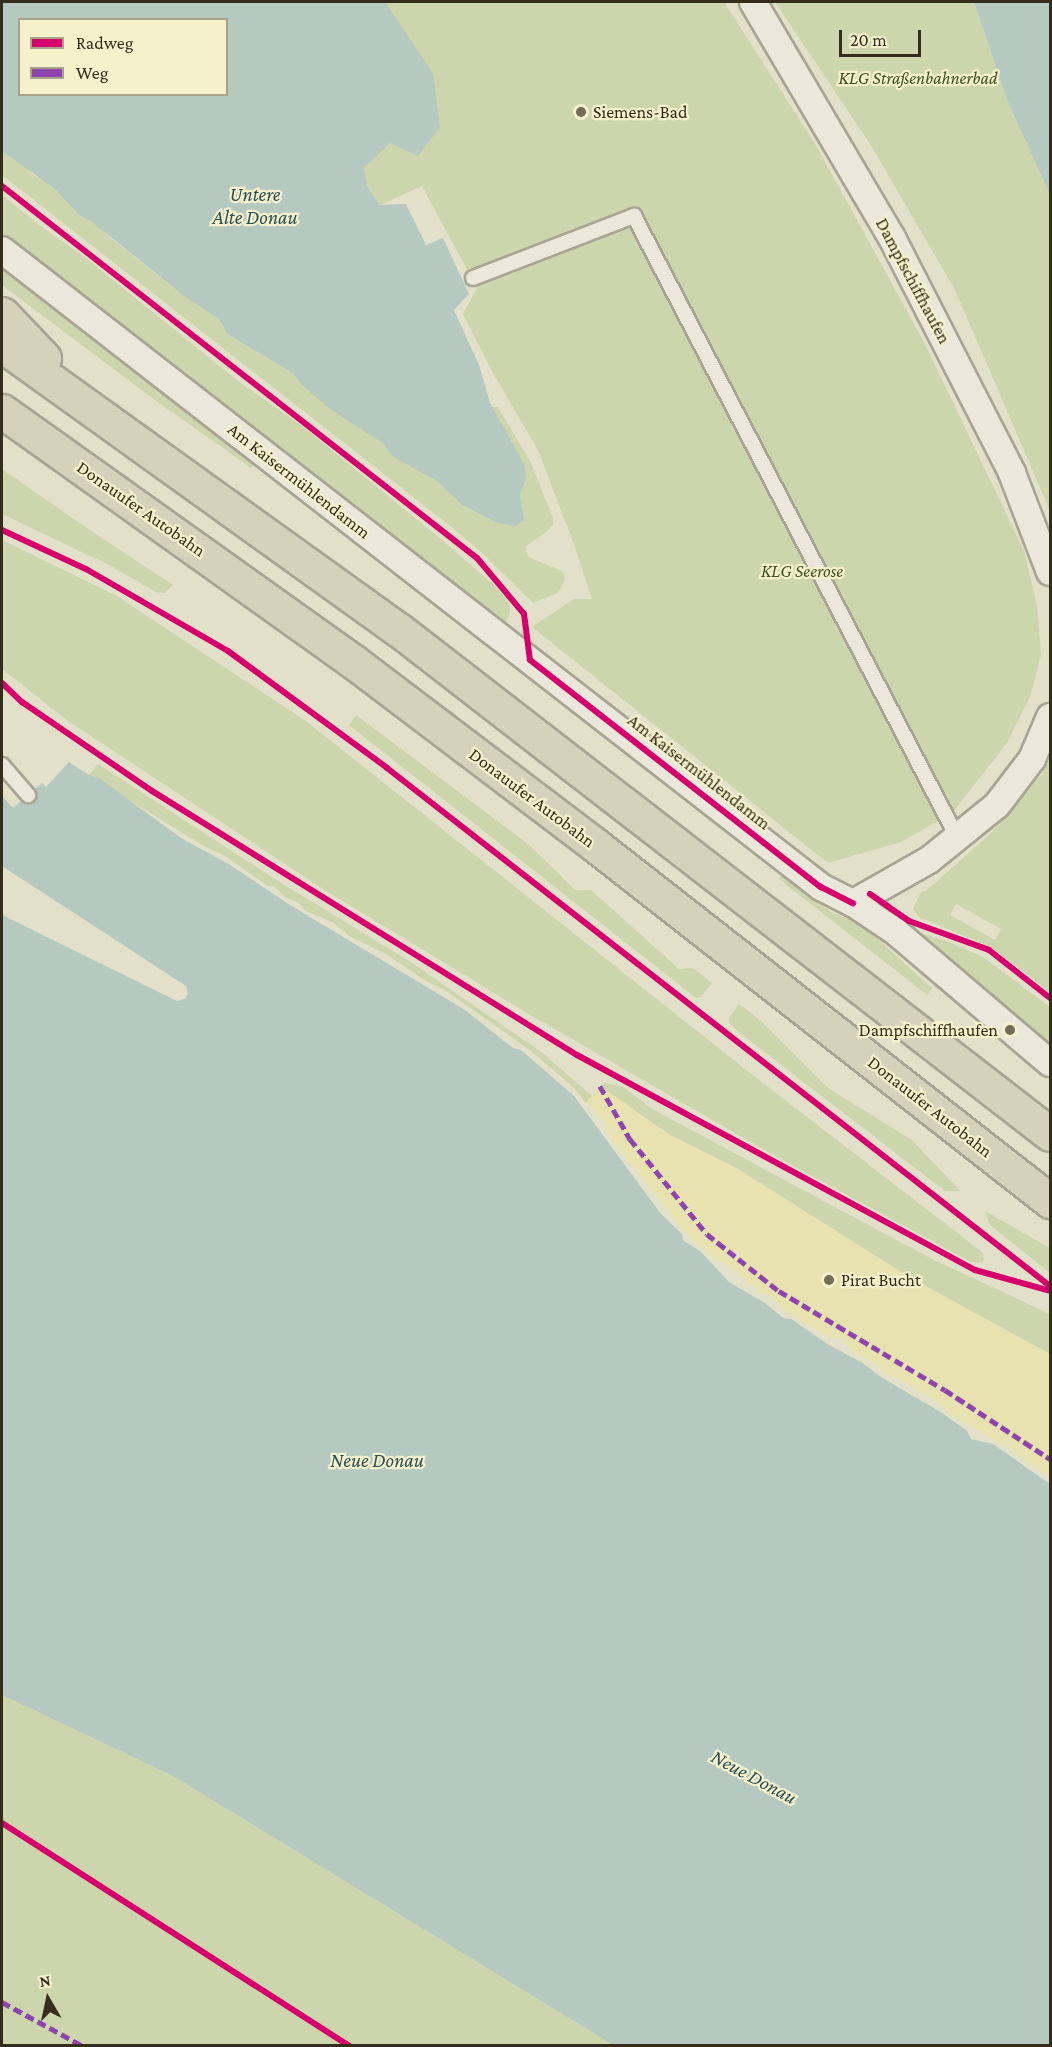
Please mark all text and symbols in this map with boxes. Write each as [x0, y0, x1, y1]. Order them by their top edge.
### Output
legend [18, 18, 228, 96]
scale bar [842, 18, 924, 56]
text: 20 m [850, 30, 887, 50]
text: Radweg [76, 33, 133, 53]
text: Weg [76, 63, 108, 83]
park label: KLG Straßenbahnerbad [839, 67, 997, 89]
place label: Siemens-Bad [593, 101, 687, 123]
marker: Siemens-Bad [574, 105, 588, 119]
water label: Untere Alte Donau [213, 182, 297, 229]
street label: Dampfschiffhaufen [871, 214, 955, 348]
street label: Am Kaisermühlendamm [223, 419, 375, 543]
street label: Donauufer Autobahn [72, 457, 210, 561]
park label: KLG Seerose [761, 560, 843, 582]
street label: Am Kaisermühlendamm [623, 710, 775, 834]
street label: Donauufer Autobahn [465, 744, 599, 852]
place label: Dampfschiffhaufen [859, 1019, 998, 1041]
marker: Dampfschiffhaufen [1003, 1023, 1017, 1037]
street label: Donauufer Autobahn [863, 1052, 997, 1162]
place label: Pirat Bucht [841, 1269, 921, 1291]
marker: Pirat Bucht [822, 1273, 836, 1287]
water label: Neue Donau [330, 1448, 424, 1472]
water label: Neue Donau [707, 1744, 801, 1810]
north arrow [18, 1969, 78, 2029]
text: N [38, 1971, 52, 1990]

